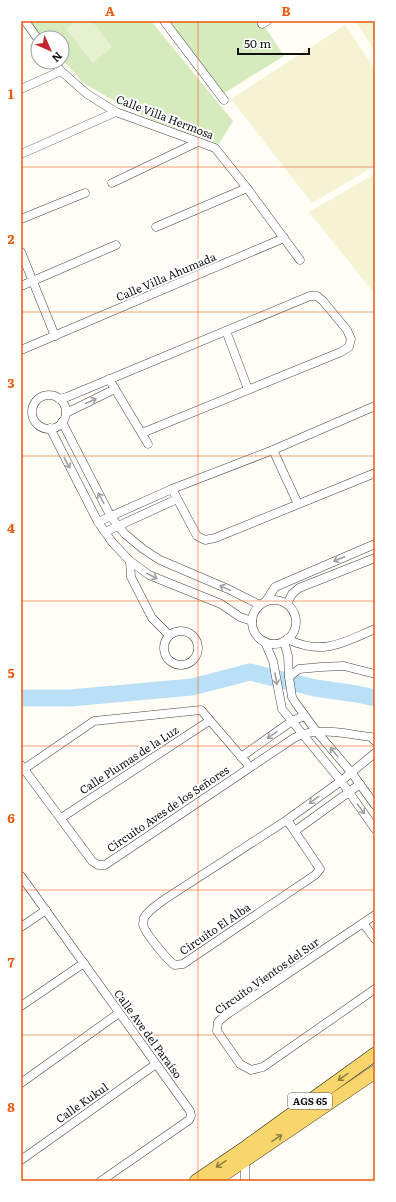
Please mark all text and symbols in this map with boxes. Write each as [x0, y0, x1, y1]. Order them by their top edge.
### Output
text: A [105, 1, 115, 20]
text: B [282, 1, 291, 20]
north arrow [30, 30, 70, 70]
scale bar [238, 30, 309, 56]
text: 50 m [244, 34, 271, 52]
text: N [49, 49, 67, 67]
text: 1 [8, 84, 14, 103]
street label: Calle Villa Hermosa [114, 90, 217, 142]
text: 2 [8, 229, 15, 248]
street label: Calle Villa Ahumada [113, 248, 218, 304]
text: 3 [7, 373, 15, 392]
one-way arrow [84, 397, 96, 404]
one-way arrow [64, 457, 71, 469]
one-way arrow [97, 492, 104, 504]
text: 4 [7, 518, 15, 537]
one-way arrow [334, 556, 346, 564]
one-way arrow [146, 573, 158, 580]
one-way arrow [219, 584, 231, 591]
text: 5 [7, 663, 15, 682]
one-way arrow [273, 672, 281, 685]
street label: Calle Plumas de la Luz [76, 721, 182, 797]
one-way arrow [267, 731, 278, 739]
one-way arrow [330, 747, 339, 757]
street label: Circuito Aves de los Señores [103, 761, 232, 855]
one-way arrow [309, 796, 320, 804]
one-way arrow [357, 804, 365, 815]
text: 6 [7, 808, 15, 827]
street label: Circuito El Alba [176, 898, 253, 958]
street label: Circuito Vientos del Sur [211, 933, 322, 1017]
text: 7 [7, 952, 15, 971]
street label: Calle Ave del Paraíso [111, 986, 187, 1081]
one-way arrow [338, 1073, 349, 1081]
street label: Calle Kukul [52, 1078, 111, 1126]
road number: AGS 65 [288, 1093, 332, 1109]
text: 8 [7, 1097, 15, 1116]
one-way arrow [271, 1134, 282, 1142]
one-way arrow [216, 1160, 227, 1168]

